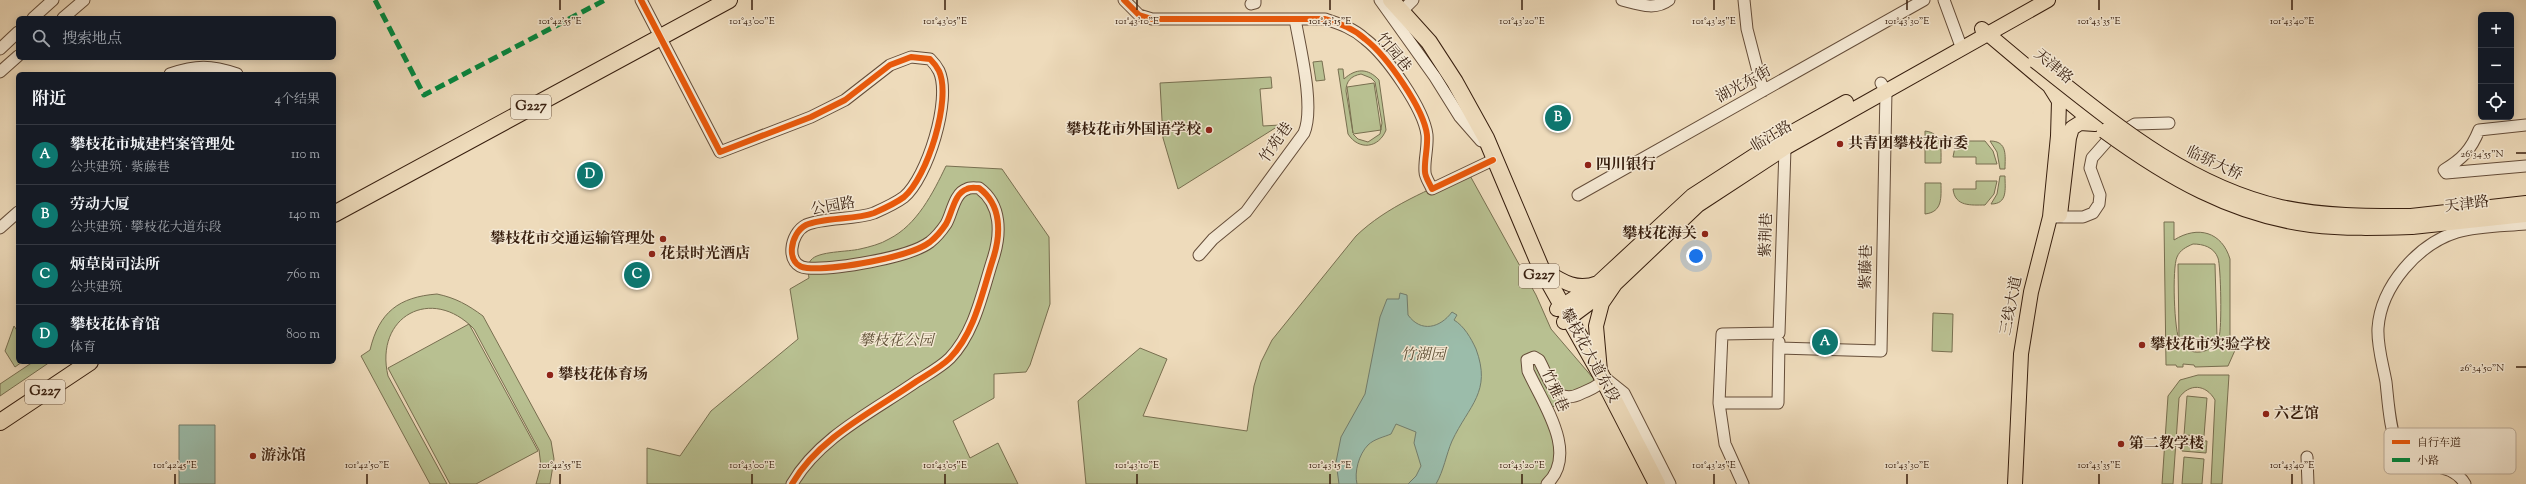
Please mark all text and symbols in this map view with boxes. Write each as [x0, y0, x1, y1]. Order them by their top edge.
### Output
map controls [2478, 12, 2514, 120]
button: + [2478, 12, 2514, 48]
text: 101°42'55"E [538, 14, 582, 29]
text: 101°43'00"E [729, 14, 775, 29]
text: 101°43'05"E [923, 14, 967, 29]
text: 101°43'10"E [1115, 14, 1159, 29]
text: 101°43'15"E [1309, 14, 1351, 29]
text: 101°43'20"E [1499, 14, 1545, 29]
text: 101°43'25"E [1692, 14, 1736, 29]
text: 101°43'30"E [1885, 14, 1929, 29]
text: 101°43'35"E [2077, 14, 2121, 29]
text: 101°43'40"E [2270, 14, 2314, 29]
search box [16, 16, 336, 60]
icon: search [30, 27, 52, 49]
text: 搜索地点 [62, 29, 122, 50]
street label: 竹园巷 [1371, 29, 1415, 77]
street label: 天津路 [2029, 44, 2077, 90]
button: − [2478, 48, 2514, 84]
street label: 湖光东街 [1713, 61, 1775, 109]
button: locate [2478, 84, 2514, 120]
text: 附近 [32, 88, 66, 112]
text: 4个结果 [274, 91, 320, 109]
road number: G227 [511, 95, 551, 119]
pin: B [1545, 103, 1571, 133]
street label: 临江路 [1747, 116, 1797, 158]
street label: 竹苑巷 [1255, 119, 1299, 167]
place label: 攀枝花市外国语学校 [1066, 120, 1202, 141]
marker: 攀枝花市外国语学校 [1204, 125, 1214, 135]
place label: 共青团攀枝花市委 [1848, 134, 1968, 155]
text: 攀枝花市城建档案管理处 [70, 135, 235, 156]
marker: 共青团攀枝花市委 [1835, 139, 1845, 149]
street label: 临骄大桥 [2182, 142, 2246, 186]
text: A [40, 146, 50, 164]
text: 110 m [291, 146, 320, 164]
text: 26°34'55"N [2460, 147, 2504, 162]
place label: 四川银行 [1596, 155, 1656, 176]
text: 公共建筑 · 紫藤巷 [70, 159, 170, 177]
pin: D [577, 160, 603, 190]
marker: 四川银行 [1583, 160, 1593, 170]
street label: 天津路 [2443, 192, 2491, 218]
street label: 公园路 [809, 193, 857, 221]
text: 劳动大厦 [70, 195, 130, 216]
text: B [41, 206, 49, 224]
text: 140 m [289, 206, 320, 224]
street label: 紫荆巷 [1756, 212, 1778, 258]
text: 公共建筑 · 攀枝花大道东段 [70, 219, 222, 237]
place label: 攀枝花海关 [1622, 224, 1697, 245]
place label: 攀枝花市交通运输管理处 [490, 229, 655, 250]
marker: 攀枝花海关 [1700, 229, 1710, 239]
marker: 攀枝花市交通运输管理处 [658, 234, 668, 244]
place label: 花景时光酒店 [660, 244, 750, 265]
street label: 紫藤巷 [1856, 244, 1878, 290]
your location [1686, 246, 1706, 266]
marker: 花景时光酒店 [647, 249, 657, 259]
text: 炳草岗司法所 [70, 255, 160, 276]
pin: C [624, 260, 650, 290]
road number: G227 [1519, 264, 1559, 288]
text: C [40, 266, 50, 284]
text: 760 m [287, 266, 320, 284]
street label: 三线大道 [1996, 275, 2028, 337]
text: 公共建筑 [70, 279, 122, 297]
street label: 攀枝花大道东段 [1554, 305, 1624, 407]
text: 攀枝花体育馆 [70, 315, 160, 336]
text: D [40, 326, 50, 344]
text: 800 m [286, 326, 320, 344]
pin: A [1812, 327, 1838, 357]
park label: 攀枝花公园 [858, 331, 935, 352]
place label: 攀枝花市实验学校 [2150, 335, 2271, 356]
text: 体育 [70, 339, 96, 357]
marker: 攀枝花市实验学校 [2137, 340, 2147, 350]
park label: 竹湖园 [1400, 345, 1447, 366]
text: 26°34'50"N [2460, 361, 2504, 376]
place label: 攀枝花体育场 [558, 365, 648, 386]
street label: 竹雅巷 [1535, 366, 1573, 416]
marker: 攀枝花体育场 [545, 370, 555, 380]
road number: G227 [25, 380, 65, 404]
place label: 六艺馆 [2274, 404, 2319, 425]
marker: 六艺馆 [2261, 409, 2271, 419]
legend [2384, 428, 2516, 474]
place label: 第二教学楼 [2129, 434, 2204, 455]
text: 自行车道 [2417, 435, 2461, 451]
marker: 第二教学楼 [2116, 439, 2126, 449]
place label: 游泳馆 [261, 446, 306, 467]
marker: 游泳馆 [248, 451, 258, 461]
text: 小路 [2417, 453, 2439, 469]
text: 101°42'45"E [153, 458, 197, 473]
text: 101°42'50"E [345, 458, 389, 473]
text: 101°42'55"E [538, 458, 582, 473]
text: 101°43'00"E [729, 458, 775, 473]
text: 101°43'05"E [923, 458, 967, 473]
text: 101°43'10"E [1115, 458, 1159, 473]
text: 101°43'15"E [1309, 458, 1351, 473]
text: 101°43'20"E [1499, 458, 1545, 473]
text: 101°43'25"E [1692, 458, 1736, 473]
text: 101°43'30"E [1885, 458, 1929, 473]
text: 101°43'35"E [2077, 458, 2121, 473]
text: 101°43'40"E [2270, 458, 2314, 473]

